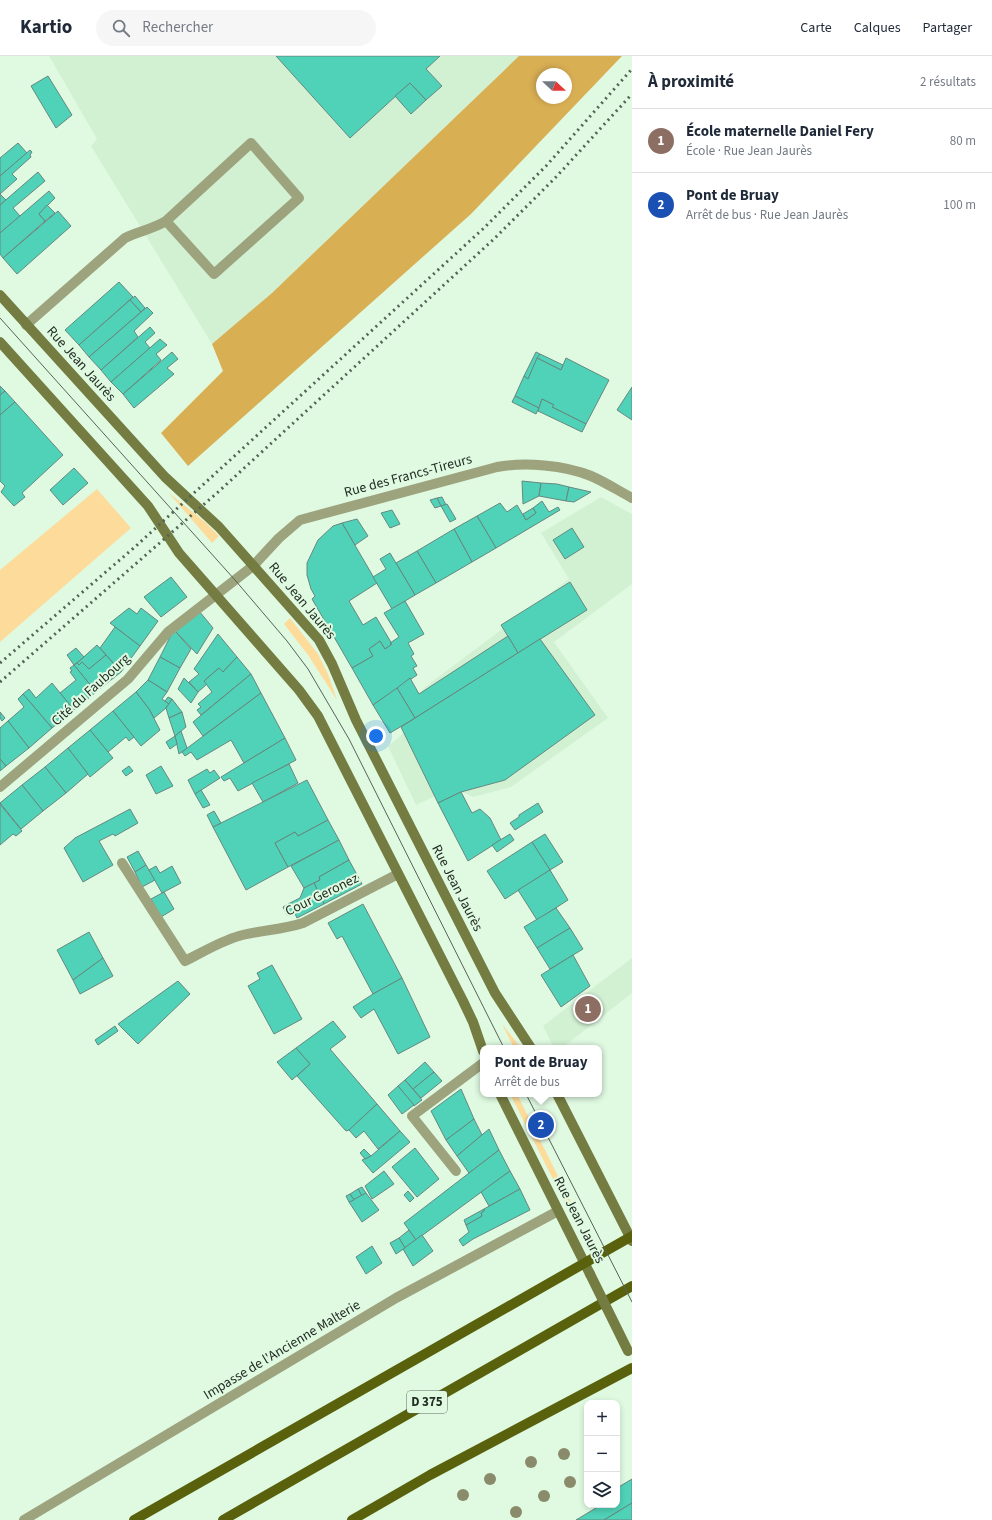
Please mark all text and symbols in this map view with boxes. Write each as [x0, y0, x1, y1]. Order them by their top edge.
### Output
search box [96, 10, 376, 46]
text: Kartio [20, 14, 72, 41]
icon: search [110, 17, 132, 39]
text: Rechercher [142, 17, 213, 38]
text: Carte [800, 18, 832, 38]
text: Calques [854, 18, 901, 38]
text: Partager [923, 18, 972, 38]
north arrow [536, 68, 572, 104]
text: À proximité [648, 70, 734, 94]
text: 2 résultats [920, 73, 976, 91]
text: École maternelle Daniel Fery [686, 121, 874, 142]
text: 1 [658, 132, 664, 150]
text: 80 m [950, 132, 976, 150]
text: École · Rue Jean Jaurès [686, 142, 812, 160]
text: Pont de Bruay [686, 185, 779, 206]
text: 2 [658, 196, 664, 214]
text: 100 m [943, 196, 976, 214]
text: Arrêt de bus · Rue Jean Jaurès [686, 206, 848, 224]
street label: Rue Jean Jaurès [42, 322, 120, 406]
street label: Rue des Francs-Tireurs [342, 449, 474, 503]
street label: Rue Jean Jaurès [264, 558, 340, 644]
street label: Cité du Faubourg [47, 649, 135, 731]
your location [366, 726, 386, 746]
street label: Rue Jean Jaurès [426, 841, 488, 935]
street label: Cour Geronez [282, 869, 362, 921]
pin: 1 [575, 994, 601, 1024]
popup [480, 1045, 602, 1097]
text: Pont de Bruay [495, 1052, 587, 1073]
text: Arrêt de bus [495, 1073, 560, 1091]
pin: 2 [528, 1110, 554, 1140]
street label: Rue Jean Jaurès [548, 1173, 610, 1267]
street label: Impasse de l'Ancienne Malterie [200, 1295, 364, 1405]
road number: D 375 [407, 1391, 447, 1413]
map controls [584, 1400, 620, 1508]
button: + [584, 1400, 620, 1436]
button: − [584, 1436, 620, 1472]
button: layers [584, 1472, 620, 1508]

